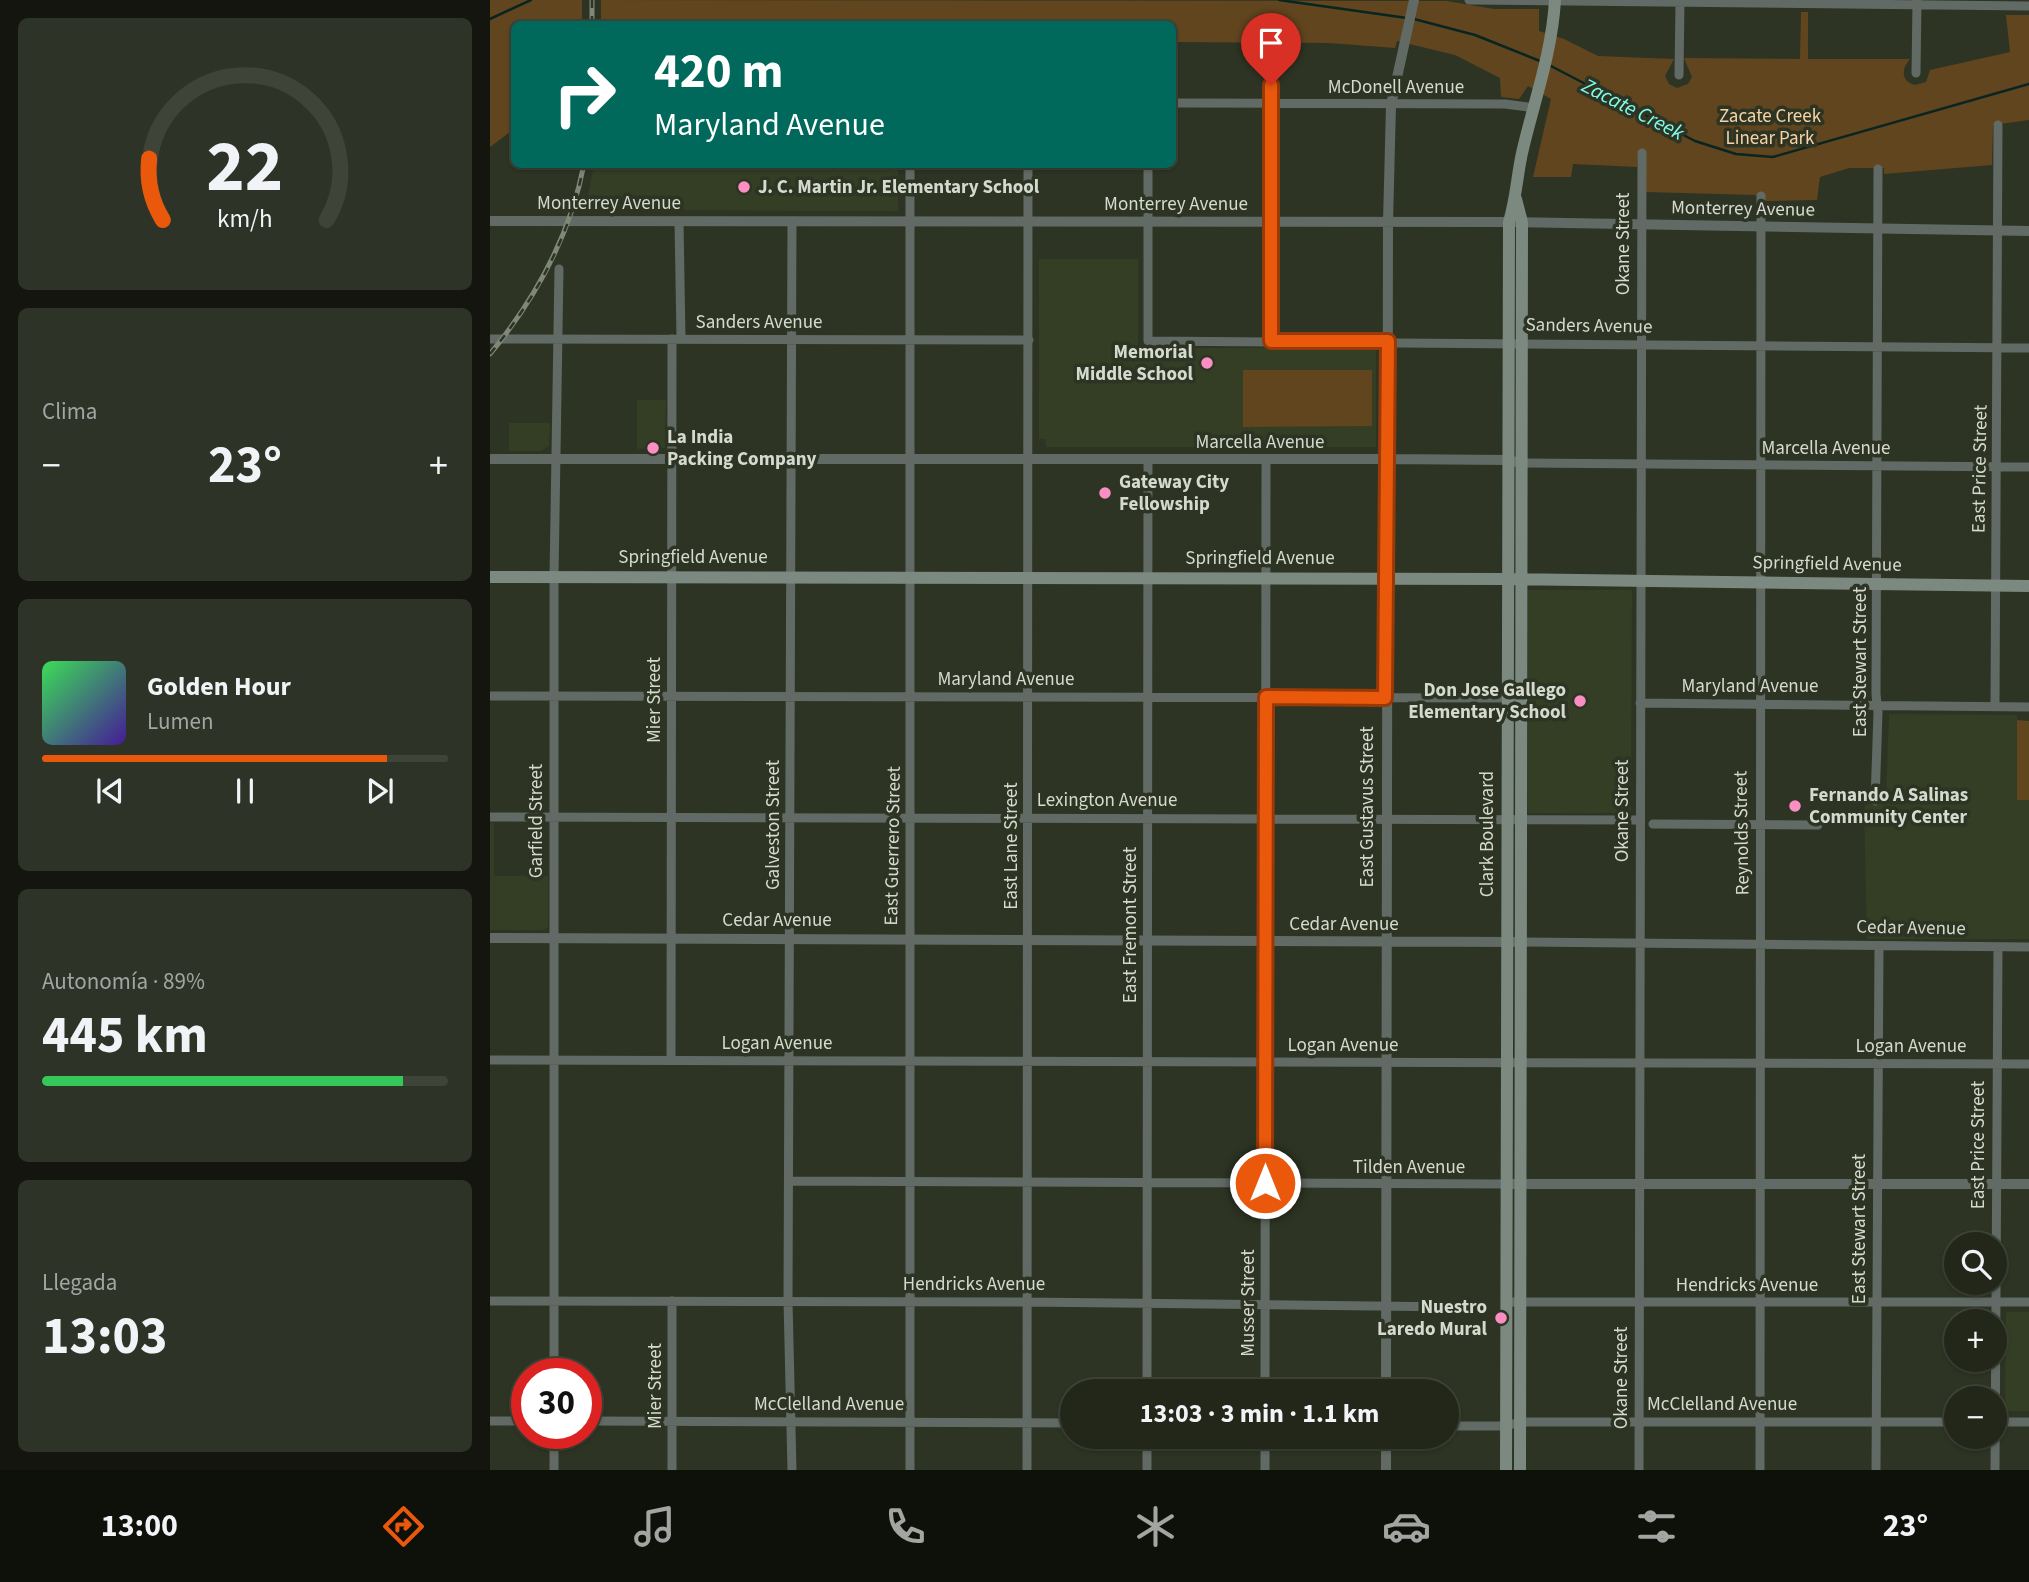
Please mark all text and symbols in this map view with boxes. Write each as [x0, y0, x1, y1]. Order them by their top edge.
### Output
pin [1241, 13, 1301, 85]
icon: arrive [1252, 24, 1290, 62]
text: 420 m [654, 37, 783, 107]
icon: right [539, 49, 630, 140]
water label: Zacate Creek [1576, 70, 1690, 148]
street label: McDonell Avenue [1328, 74, 1464, 101]
text: Maryland Avenue [654, 102, 885, 148]
park label: Zacate Creek Linear Park [1719, 103, 1822, 152]
text: 22 [207, 116, 283, 220]
place label: J. C. Martin Jr. Elementary School [758, 174, 1040, 201]
marker: J. C. Martin Jr. Elementary School [736, 179, 752, 195]
street label: Monterrey Avenue [537, 190, 681, 217]
street label: Monterrey Avenue [1104, 191, 1248, 218]
street label: Okane Street [1610, 192, 1637, 295]
street label: Monterrey Avenue [1671, 194, 1815, 224]
text: km/h [217, 201, 273, 237]
street label: Sanders Avenue [696, 309, 822, 336]
street label: Sanders Avenue [1525, 311, 1653, 341]
place label: Memorial Middle School [1076, 339, 1194, 388]
marker: Memorial Middle School [1199, 355, 1215, 371]
text: Clima [42, 395, 97, 428]
street label: East Price Street [1965, 404, 1995, 533]
place label: La India Packing Company [667, 424, 817, 473]
text: 23° [208, 429, 282, 503]
street label: Marcella Avenue [1195, 429, 1325, 456]
street label: Marcella Avenue [1761, 435, 1891, 462]
text: − [42, 439, 61, 493]
text: + [429, 439, 448, 493]
marker: La India Packing Company [645, 440, 661, 456]
place label: Gateway City Fellowship [1119, 469, 1229, 518]
marker: Gateway City Fellowship [1097, 485, 1113, 501]
street label: Springfield Avenue [618, 544, 768, 571]
street label: Springfield Avenue [1185, 545, 1335, 572]
street label: Springfield Avenue [1752, 549, 1902, 579]
street label: East Stewart Street [1847, 586, 1874, 737]
street label: Mier Street [641, 656, 668, 743]
street label: Maryland Avenue [937, 666, 1075, 693]
text: Golden Hour [147, 668, 291, 705]
street label: Maryland Avenue [1681, 673, 1819, 700]
place label: Don Jose Gallego Elementary School [1408, 677, 1567, 726]
marker: Don Jose Gallego Elementary School [1572, 693, 1588, 709]
text: Lumen [147, 705, 214, 738]
street label: East Gustavus Street [1354, 726, 1381, 888]
street label: Galveston Street [760, 759, 787, 890]
street label: Okane Street [1609, 759, 1636, 862]
street label: Garfield Street [523, 763, 550, 878]
street label: East Guerrero Street [878, 766, 908, 926]
street label: Reynolds Street [1727, 770, 1757, 895]
street label: Clark Boulevard [1474, 771, 1501, 897]
icon: previous [91, 772, 129, 810]
icon: pause [226, 772, 264, 810]
icon: next [361, 772, 399, 810]
street label: East Lane Street [998, 782, 1025, 910]
place label: Fernando A Salinas Community Center [1809, 782, 1968, 831]
street label: Lexington Avenue [1037, 787, 1177, 814]
marker: Fernando A Salinas Community Center [1787, 798, 1803, 814]
street label: East Fremont Street [1117, 846, 1144, 1003]
street label: Cedar Avenue [722, 907, 832, 934]
street label: Cedar Avenue [1289, 911, 1399, 938]
street label: Cedar Avenue [1856, 914, 1966, 942]
text: Autonomía · 89% [42, 965, 205, 998]
text: 445 km [42, 999, 208, 1073]
street label: Logan Avenue [722, 1030, 832, 1057]
street label: Logan Avenue [1288, 1032, 1398, 1059]
street label: Logan Avenue [1856, 1033, 1966, 1060]
street label: East Price Street [1965, 1080, 1992, 1209]
position arrow [1228, 1146, 1302, 1220]
street label: East Stewart Street [1846, 1153, 1873, 1304]
street label: Tilden Avenue [1353, 1154, 1465, 1181]
map controls [1944, 1232, 2007, 1449]
button: search [1944, 1232, 2007, 1295]
street label: Musser Street [1235, 1249, 1262, 1357]
text: Llegada [42, 1266, 117, 1299]
street label: Hendricks Avenue [903, 1271, 1045, 1298]
street label: Hendricks Avenue [1676, 1272, 1818, 1299]
place label: Nuestro Laredo Mural [1377, 1294, 1488, 1343]
text: 13:03 [42, 1300, 167, 1374]
button: + [1944, 1309, 2007, 1372]
marker: Nuestro Laredo Mural [1493, 1310, 1509, 1326]
street label: Okane Street [1608, 1326, 1635, 1429]
street label: Mier Street [642, 1342, 669, 1429]
speed limit sign: 30 [511, 1358, 602, 1449]
button: − [1944, 1386, 2007, 1449]
street label: McClelland Avenue [754, 1391, 904, 1418]
street label: McClelland Avenue [1647, 1391, 1797, 1418]
text: 13:03 · 3 min · 1.1 km [1140, 1395, 1379, 1432]
icon: directions [379, 1502, 428, 1551]
icon: music [630, 1502, 679, 1551]
icon: phone [881, 1502, 930, 1551]
icon: climate [1131, 1502, 1180, 1551]
icon: car [1382, 1502, 1431, 1551]
icon: filters [1632, 1502, 1681, 1551]
text: 13:00 [101, 1503, 178, 1549]
text: 23° [1883, 1503, 1928, 1549]

